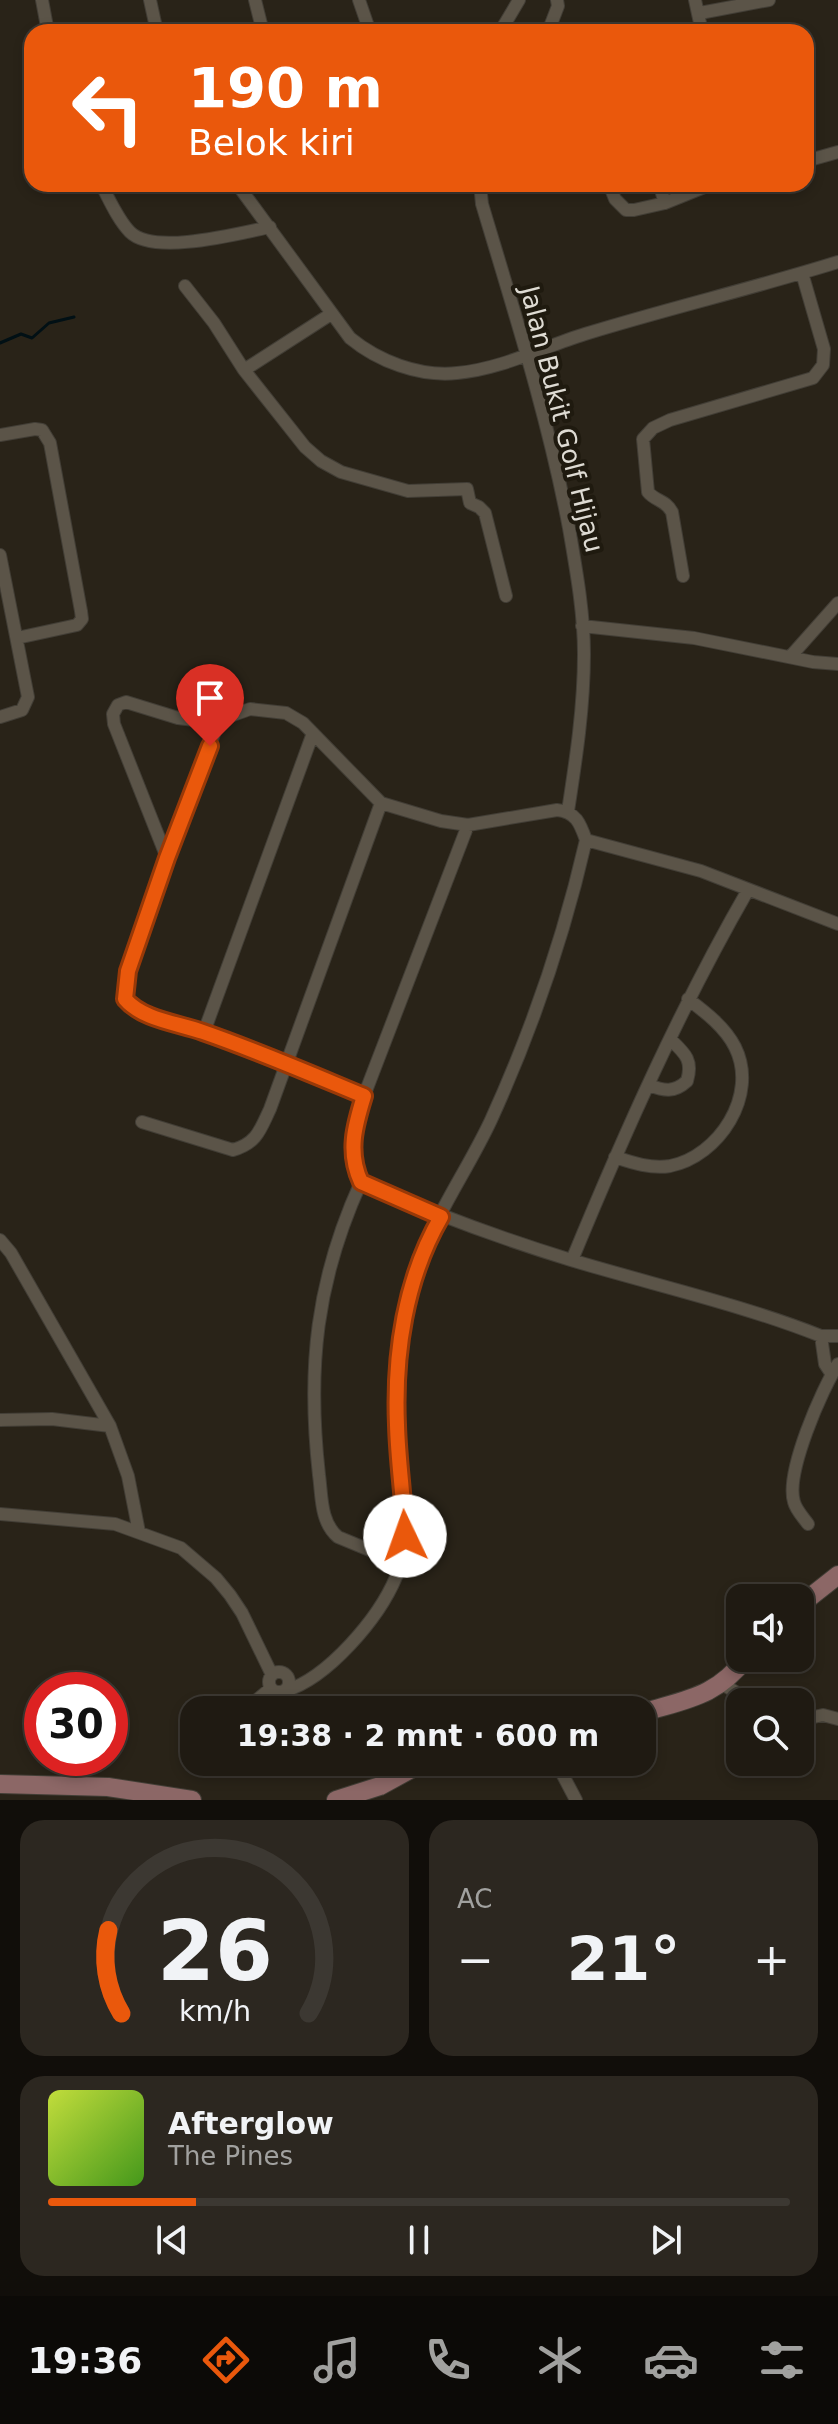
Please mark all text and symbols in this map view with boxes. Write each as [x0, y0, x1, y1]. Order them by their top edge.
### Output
text: 190 m [188, 55, 383, 120]
icon: left [56, 56, 160, 160]
text: Belok kiri [188, 122, 355, 163]
street label: Jalan Bukit Golf Hijau [514, 281, 610, 555]
pin [176, 664, 244, 746]
icon: arrive [188, 676, 232, 720]
position arrow [363, 1494, 447, 1578]
map controls [726, 1584, 814, 1776]
button: sound [726, 1584, 814, 1672]
speed limit sign: 30 [24, 1672, 128, 1776]
button: search [726, 1688, 814, 1776]
text: 19:38 · 2 mnt · 600 m [237, 1718, 599, 1753]
text: AC [457, 1884, 492, 1914]
text: 26 [157, 1903, 272, 2000]
text: 21° [567, 1924, 680, 1994]
text: − [457, 1934, 494, 1985]
text: + [753, 1934, 790, 1985]
text: km/h [178, 1994, 251, 2028]
text: Afterglow [168, 2106, 334, 2141]
text: The Pines [168, 2141, 293, 2171]
icon: previous [150, 2218, 194, 2262]
icon: pause [397, 2218, 441, 2262]
icon: next [644, 2218, 688, 2262]
icon: directions [198, 2332, 254, 2388]
icon: music [309, 2332, 365, 2388]
icon: phone [420, 2332, 476, 2388]
icon: climate [532, 2332, 588, 2388]
icon: car [643, 2332, 699, 2388]
icon: filters [754, 2332, 810, 2388]
text: 19:36 [28, 2340, 142, 2381]

